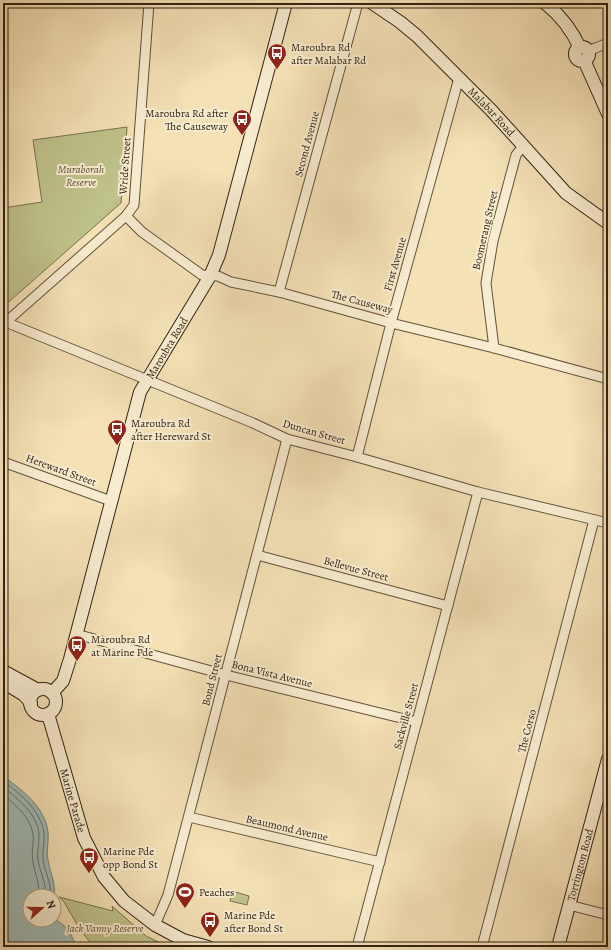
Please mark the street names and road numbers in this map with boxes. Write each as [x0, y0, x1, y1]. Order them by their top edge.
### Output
street label: Malabar Road [465, 84, 518, 139]
street label: Second Avenue [291, 109, 323, 178]
street label: Wride Street [115, 137, 135, 196]
street label: Boomerang Street [469, 188, 502, 271]
street label: First Avenue [380, 235, 410, 293]
street label: The Causeway [330, 287, 394, 317]
street label: Maroubra Road [142, 314, 191, 382]
street label: Duncan Street [281, 416, 347, 448]
street label: Hereward Street [24, 450, 99, 490]
street label: Bellevue Street [322, 553, 391, 585]
street label: Bond Street [198, 652, 226, 708]
street label: Bona Vista Avenue [230, 657, 314, 691]
street label: Sackville Street [390, 681, 422, 751]
street label: The Corso [514, 707, 540, 754]
street label: Marine Parade [57, 767, 90, 834]
street label: Beaumond Avenue [244, 811, 330, 845]
street label: Torrington Road [563, 827, 597, 903]

